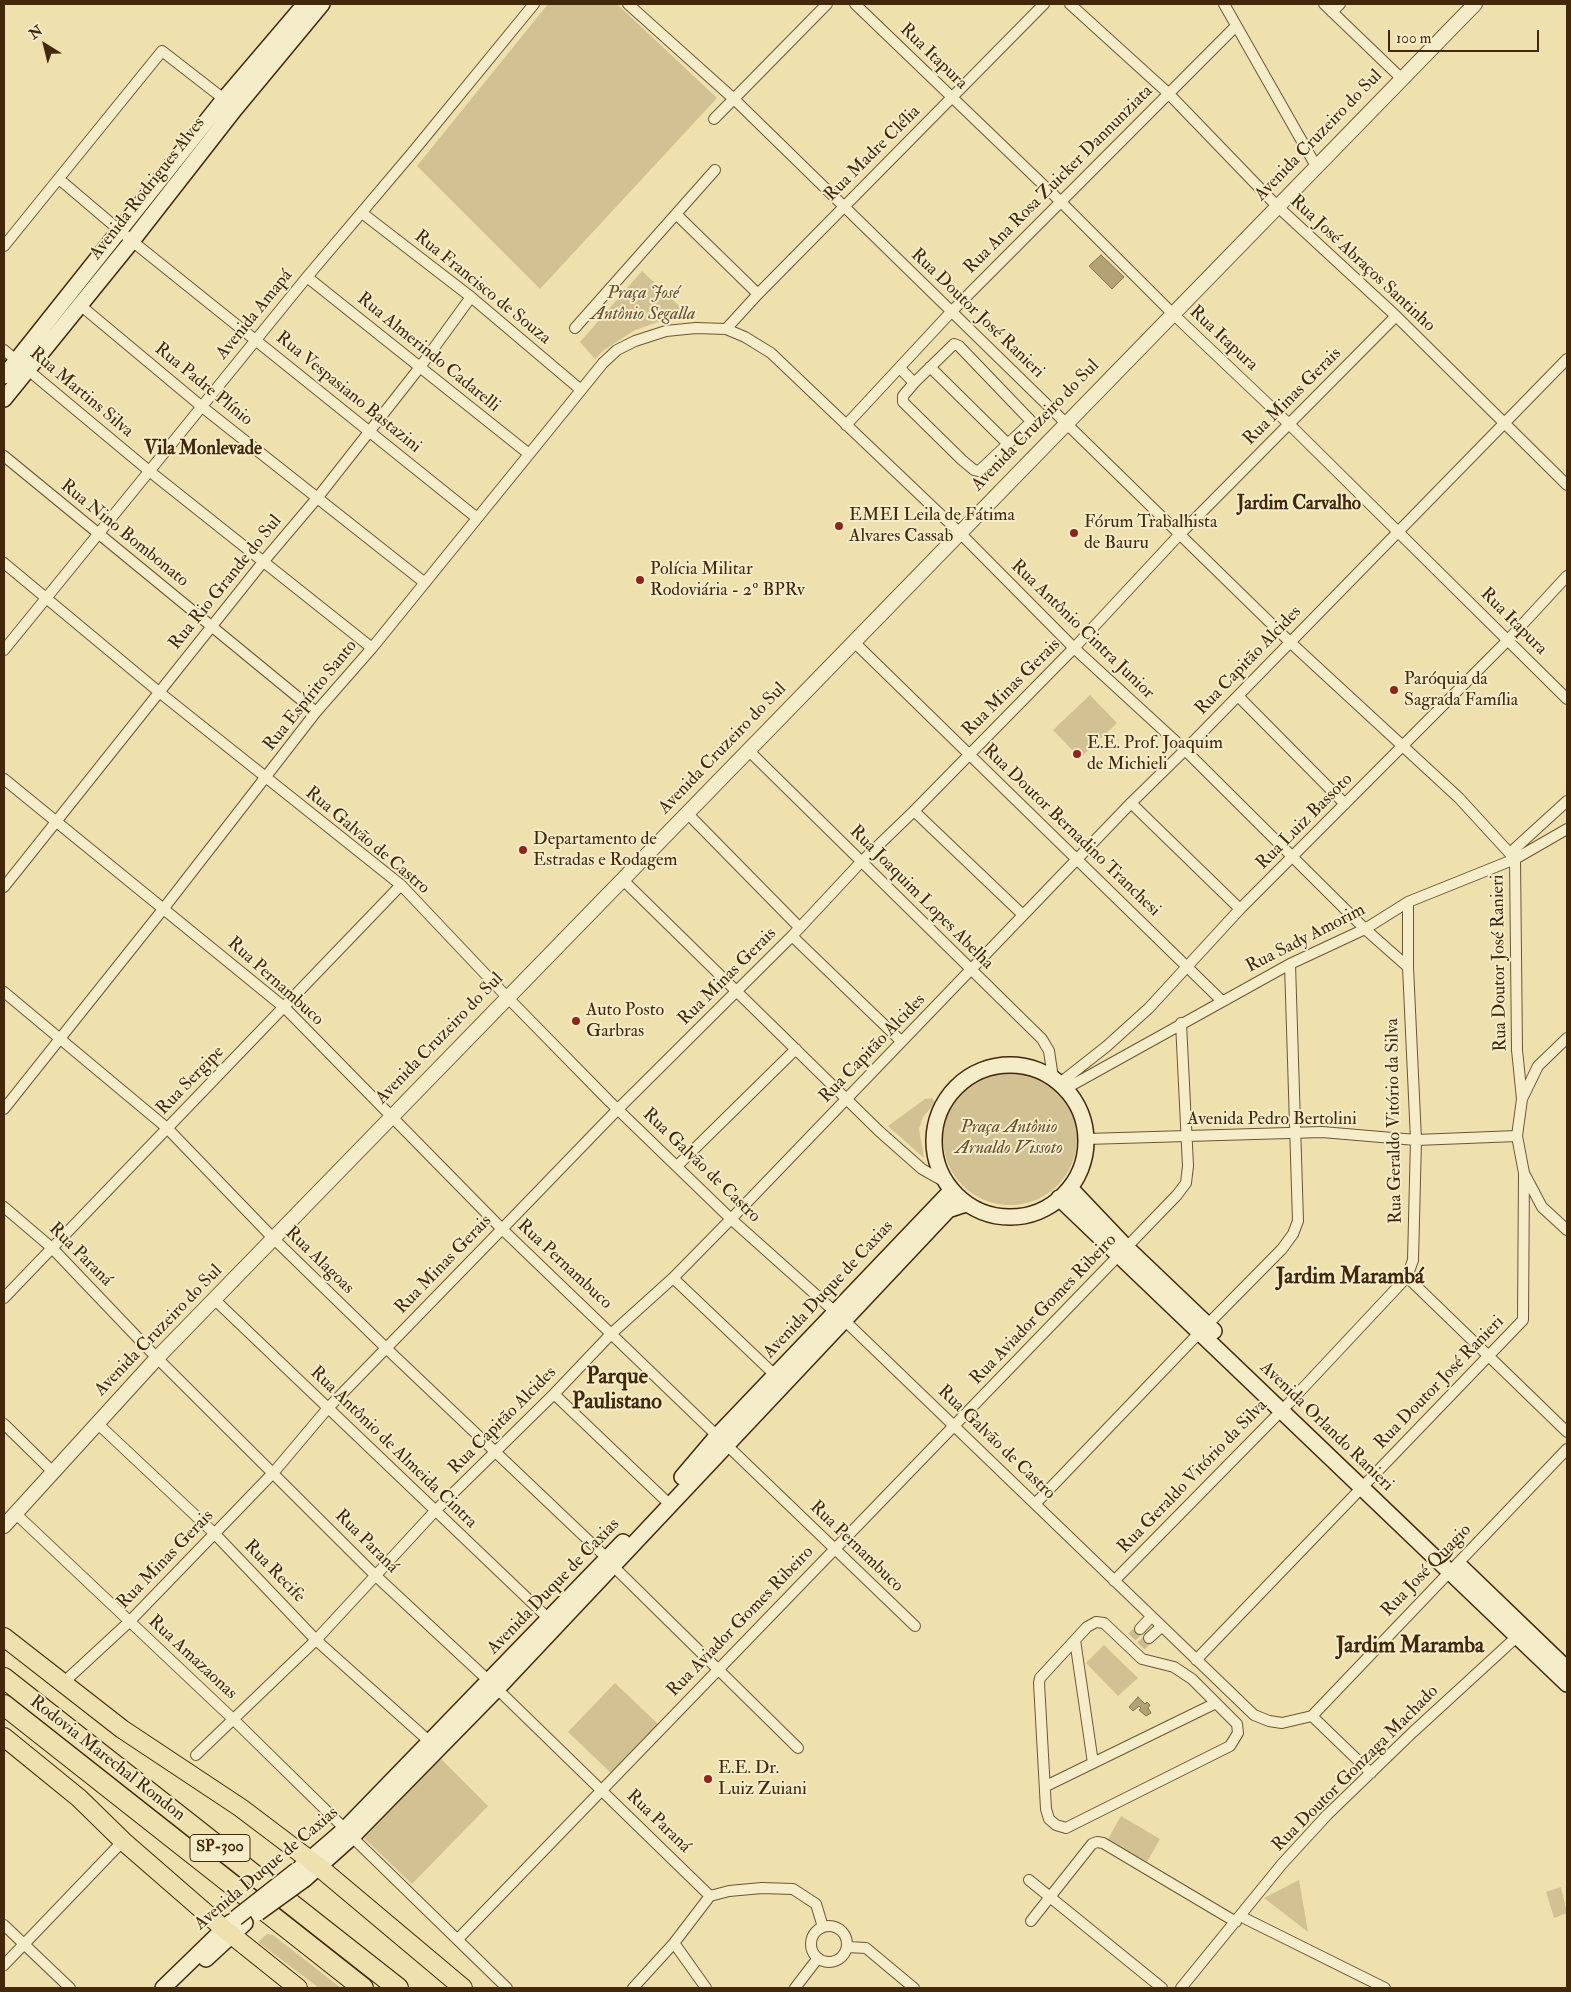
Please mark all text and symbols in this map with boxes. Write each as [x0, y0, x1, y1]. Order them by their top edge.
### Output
street label: Rua Itapura [895, 19, 971, 95]
north arrow [20, 20, 70, 70]
scale bar [1391, 20, 1542, 52]
text: N [26, 22, 46, 43]
text: 100 m [1396, 29, 1431, 48]
street label: Avenida Cruzeiro do Sul [1251, 66, 1387, 206]
street label: Rua Ana Rosa Zuicker Dannunziata [960, 81, 1158, 279]
street label: Rua Madre Clélia [821, 102, 925, 206]
street label: Avenida Rodrigues Alves [86, 113, 210, 265]
street label: Rua José Abraços Santinho [1285, 191, 1439, 337]
street label: Rua Francisco de Souza [409, 226, 555, 350]
street label: Rua Doutor José Ranieri [906, 245, 1048, 383]
street label: Avenida Amapá [212, 266, 298, 364]
park label: Praça José Antônio Segalla [591, 283, 695, 326]
street label: Rua Almerindo Cadarelli [352, 289, 504, 417]
street label: Rua Itapura [1184, 302, 1262, 376]
street label: Rua Vespasiano Bastazini [271, 328, 425, 458]
street label: Rua Padre Plínio [150, 339, 256, 431]
street label: Rua Martins Silva [25, 343, 137, 443]
street label: Rua Minas Gerais [1239, 343, 1347, 451]
street label: Avenida Cruzeiro do Sul [968, 356, 1104, 496]
district label: Vila Monlevade [144, 439, 262, 461]
street label: Rua Nino Bombonato [56, 476, 192, 592]
district label: Jardim Carvalho [1237, 494, 1361, 516]
place label: EMEI Leila de Fátima Alvares Cassab [849, 505, 1015, 548]
street label: Rua Rio Grande do Sul [165, 511, 287, 655]
place label: Fórum Trabalhista de Bauru [1084, 512, 1217, 554]
marker: EMEI Leila de Fátima Alvares Cassab [833, 520, 845, 532]
marker: Fórum Trabalhista de Bauru [1068, 527, 1080, 539]
street label: Rua Antônio Cintra Junior [1006, 556, 1158, 704]
place label: Polícia Militar Rodoviária - 2º BPRv [650, 559, 805, 602]
marker: Polícia Militar Rodoviária - 2º BPRv [634, 574, 646, 586]
street label: Rua Itapura [1475, 584, 1551, 660]
street label: Rua Capitão Alcides [1191, 602, 1307, 720]
street label: Rua Minas Gerais [958, 634, 1066, 742]
street label: Rua Espírito Santo [260, 636, 362, 756]
place label: Paróquia da Sagrada Família [1404, 669, 1518, 712]
street label: Avenida Cruzeiro do Sul [655, 679, 791, 819]
marker: Paróquia da Sagrada Família [1388, 684, 1400, 696]
place label: E.E. Prof. Joaquim de Michieli [1087, 733, 1223, 776]
street label: Rua Doutor Bernadino Tranchesi [978, 740, 1164, 922]
marker: E.E. Prof. Joaquim de Michieli [1071, 748, 1083, 760]
street label: Rua Luiz Bassoto [1252, 769, 1358, 875]
street label: Rua Galvão de Castro [300, 783, 434, 899]
street label: Rua Joaquim Lopes Abelha [844, 821, 998, 975]
place label: Departamento de Estradas e Rodagem [533, 829, 678, 872]
marker: Departamento de Estradas e Rodagem [517, 844, 529, 856]
street label: Rua Doutor José Ranieri [1488, 874, 1512, 1052]
street label: Rua Sady Amorim [1243, 900, 1369, 978]
street label: Rua Minas Gerais [674, 923, 782, 1031]
street label: Rua Pernambuco [222, 933, 328, 1031]
street label: Avenida Cruzeiro do Sul [372, 969, 508, 1109]
street label: Rua Capitão Alcides [815, 990, 931, 1108]
place label: Auto Posto Garbras [586, 1000, 664, 1042]
marker: Auto Posto Garbras [570, 1015, 582, 1027]
street label: Rua Geraldo Vitório da Silva [1382, 1018, 1408, 1224]
street label: Rua Sergipe [153, 1042, 229, 1120]
street label: Rua Galvão de Castro [637, 1104, 765, 1228]
street label: Avenida Pedro Bertolini [1187, 1109, 1357, 1131]
park label: Praça Antônio Arnaldo Vissoto [955, 1117, 1063, 1160]
street label: Rua Minas Gerais [391, 1211, 497, 1319]
street label: Rua Pernambuco [512, 1215, 616, 1315]
street label: Avenida Duque de Caxias [759, 1216, 899, 1364]
street label: Rua Paraná [44, 1219, 116, 1291]
street label: Rua Alagoas [280, 1223, 358, 1299]
street label: Rua Aviador Gomes Ribeiro [966, 1230, 1122, 1390]
street label: Avenida Cruzeiro do Sul [91, 1261, 227, 1401]
district label: Jardim Marambá [1276, 1265, 1424, 1291]
street label: Rua Doutor José Ranieri [1371, 1312, 1509, 1454]
street label: Avenida Orlando Ranieri [1255, 1358, 1397, 1496]
street label: Rua Antônio de Almeida Cintra [305, 1362, 481, 1534]
street label: Rua Capitão Alcides [445, 1363, 561, 1479]
district label: Parque Paulistano [572, 1365, 662, 1416]
street label: Rua Galvão de Castro [932, 1381, 1060, 1505]
street label: Rua Geraldo Vitório da Silva [1114, 1395, 1272, 1559]
street label: Rua Pernambuco [805, 1497, 907, 1597]
street label: Rua Minas Gerais [113, 1506, 219, 1614]
street label: Rua Paraná [330, 1506, 402, 1578]
street label: Avenida Duque de Caxias [483, 1514, 625, 1660]
street label: Rua José Quagio [1377, 1520, 1477, 1622]
street label: Rua Recife [239, 1536, 309, 1608]
street label: Rua Aviador Gomes Ribeiro [663, 1542, 819, 1702]
street label: Rua Amazaonas [143, 1611, 241, 1705]
district label: Jardim Maramba [1336, 1634, 1484, 1660]
street label: Rua Doutor Gonzaga Machado [1268, 1681, 1444, 1857]
street label: Rodovia Marechal Rondon [25, 1692, 189, 1826]
place label: E.E. Dr. Luiz Zuiani [718, 1758, 807, 1800]
marker: E.E. Dr. Luiz Zuiani [702, 1773, 714, 1785]
street label: Rua Paraná [621, 1786, 695, 1858]
street label: Avenida Duque de Caxias [191, 1803, 343, 1935]
road number: SP-300 [190, 1835, 250, 1862]

